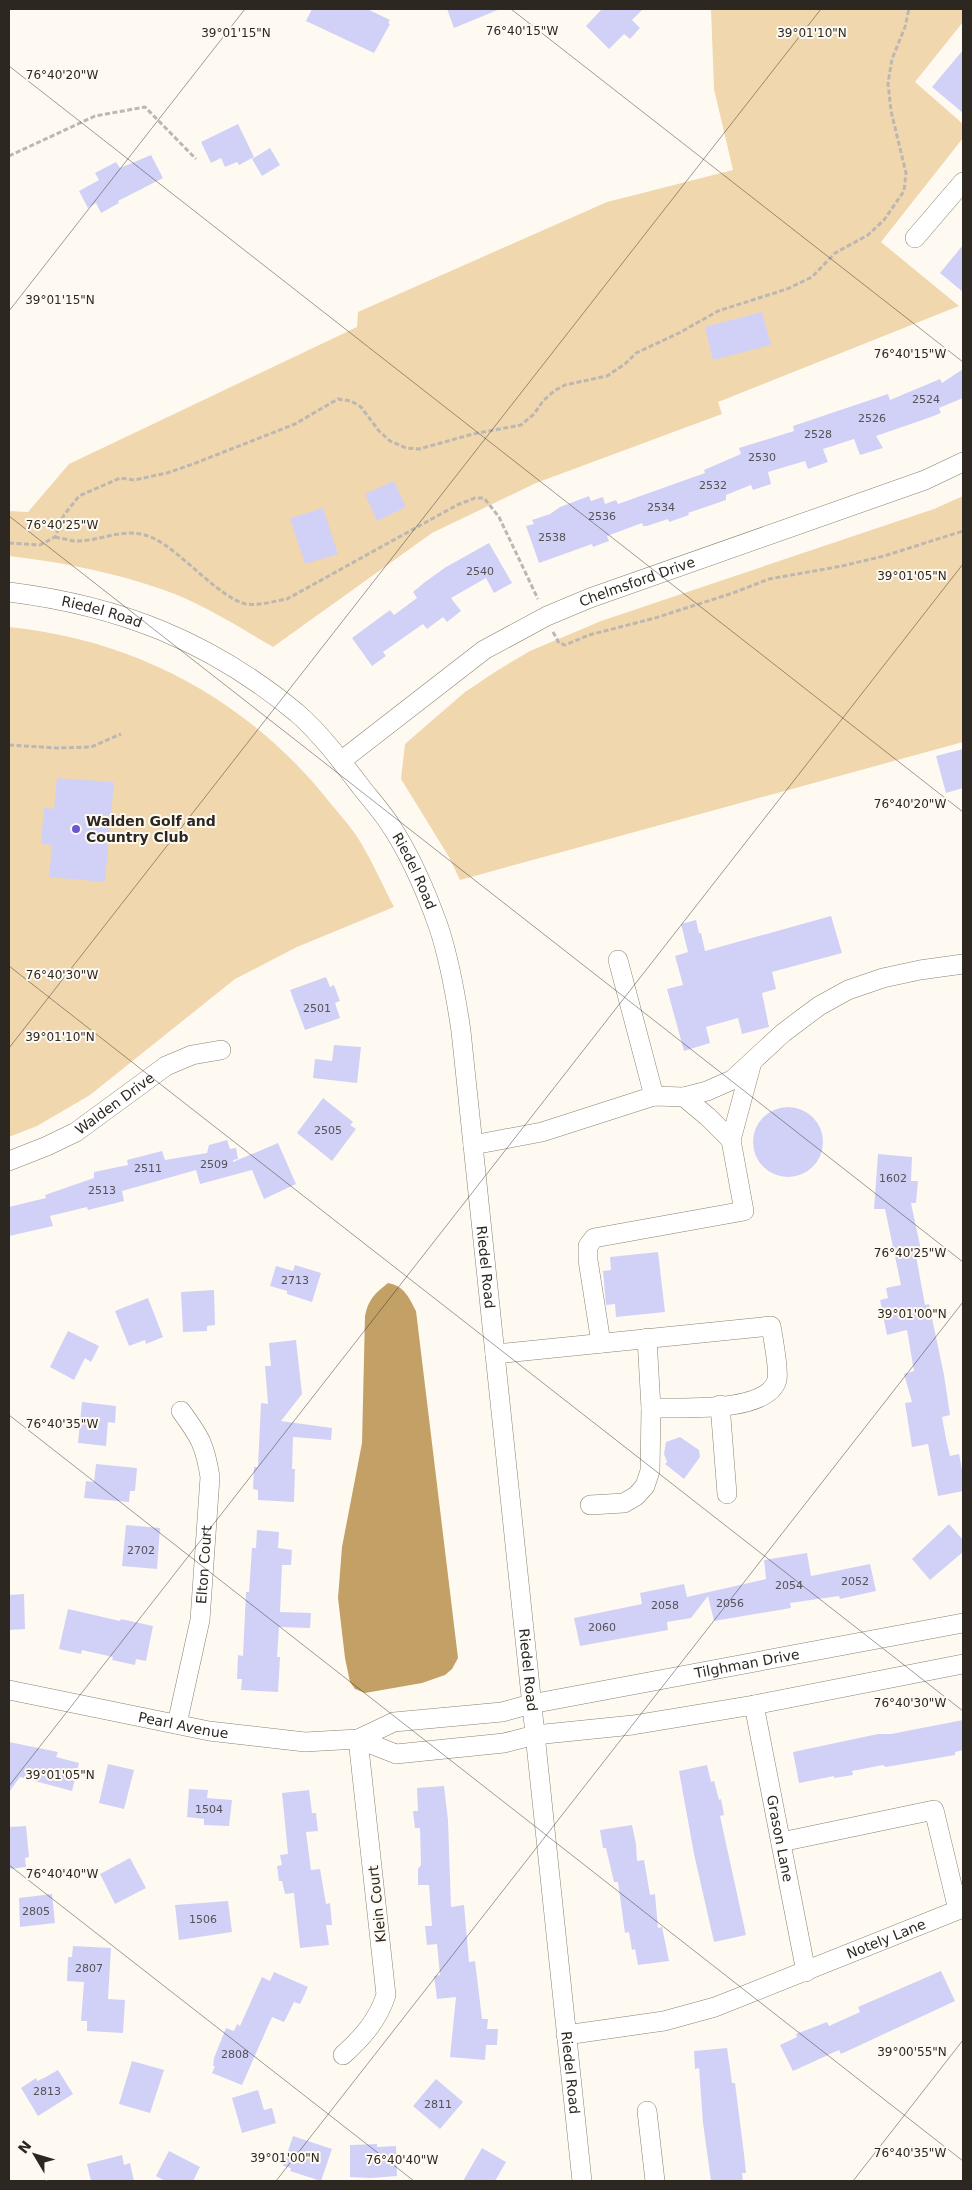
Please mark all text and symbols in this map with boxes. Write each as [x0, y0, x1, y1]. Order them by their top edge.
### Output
text: 76°40'15"W [486, 24, 558, 38]
text: 39°01'15"N [201, 26, 271, 40]
text: 39°01'10"N [777, 26, 847, 40]
text: 76°40'20"W [26, 68, 98, 82]
text: 39°01'15"N [25, 293, 95, 307]
text: 76°40'15"W [874, 347, 946, 361]
house number: 2524 [912, 393, 940, 406]
house number: 2526 [858, 412, 886, 425]
house number: 2528 [804, 428, 832, 441]
house number: 2530 [748, 451, 776, 464]
house number: 2532 [699, 479, 727, 492]
house number: 2534 [647, 501, 675, 514]
house number: 2536 [588, 510, 616, 523]
text: 76°40'25"W [26, 518, 98, 532]
house number: 2538 [538, 531, 566, 544]
street label: Chelmsford Drive [577, 554, 697, 610]
house number: 2540 [466, 565, 494, 578]
text: 39°01'05"N [877, 569, 947, 583]
street label: Riedel Road [60, 593, 145, 630]
text: 76°40'20"W [874, 797, 946, 811]
place label: Walden Golf and Country Club [86, 813, 216, 845]
marker: Walden Golf and Country Club [70, 823, 82, 835]
street label: Riedel Road [389, 830, 439, 912]
text: 76°40'30"W [26, 968, 98, 982]
house number: 2501 [303, 1002, 331, 1015]
text: 39°01'10"N [25, 1030, 95, 1044]
street label: Walden Drive [72, 1070, 157, 1138]
house number: 2505 [314, 1124, 342, 1137]
house number: 2509 [200, 1158, 228, 1171]
house number: 2511 [134, 1162, 162, 1175]
house number: 1602 [879, 1172, 907, 1185]
house number: 2513 [88, 1184, 116, 1197]
street label: Riedel Road [474, 1225, 498, 1309]
text: 76°40'25"W [874, 1246, 946, 1260]
house number: 2713 [281, 1274, 309, 1287]
text: 39°01'00"N [877, 1307, 947, 1321]
text: 76°40'35"W [26, 1417, 98, 1431]
street label: Elton Court [193, 1524, 215, 1604]
house number: 2702 [127, 1544, 155, 1557]
house number: 2052 [841, 1575, 869, 1588]
house number: 2054 [775, 1579, 803, 1592]
house number: 2056 [716, 1597, 744, 1610]
house number: 2058 [651, 1599, 679, 1612]
house number: 2060 [588, 1621, 616, 1634]
street label: Riedel Road [516, 1628, 541, 1712]
street label: Tilghman Drive [692, 1646, 801, 1681]
text: 76°40'30"W [874, 1696, 946, 1710]
street label: Pearl Avenue [137, 1709, 229, 1741]
text: 39°01'05"N [25, 1768, 95, 1782]
street label: Grason Lane [764, 1794, 796, 1883]
house number: 1504 [195, 1803, 223, 1816]
street label: Klein Court [365, 1864, 389, 1943]
text: 76°40'40"W [26, 1867, 98, 1881]
house number: 2805 [22, 1905, 50, 1918]
house number: 1506 [189, 1913, 217, 1926]
street label: Notely Lane [844, 1916, 928, 1962]
house number: 2807 [75, 1962, 103, 1975]
street label: Riedel Road [558, 2030, 583, 2115]
text: 39°00'55"N [877, 2045, 947, 2059]
house number: 2808 [221, 2048, 249, 2061]
house number: 2813 [33, 2085, 61, 2098]
house number: 2811 [424, 2098, 452, 2111]
north arrow [10, 2130, 60, 2180]
text: N [15, 2137, 35, 2157]
text: 76°40'35"W [874, 2146, 946, 2160]
text: 39°01'00"N [250, 2151, 320, 2165]
text: 76°40'40"W [366, 2153, 438, 2167]

